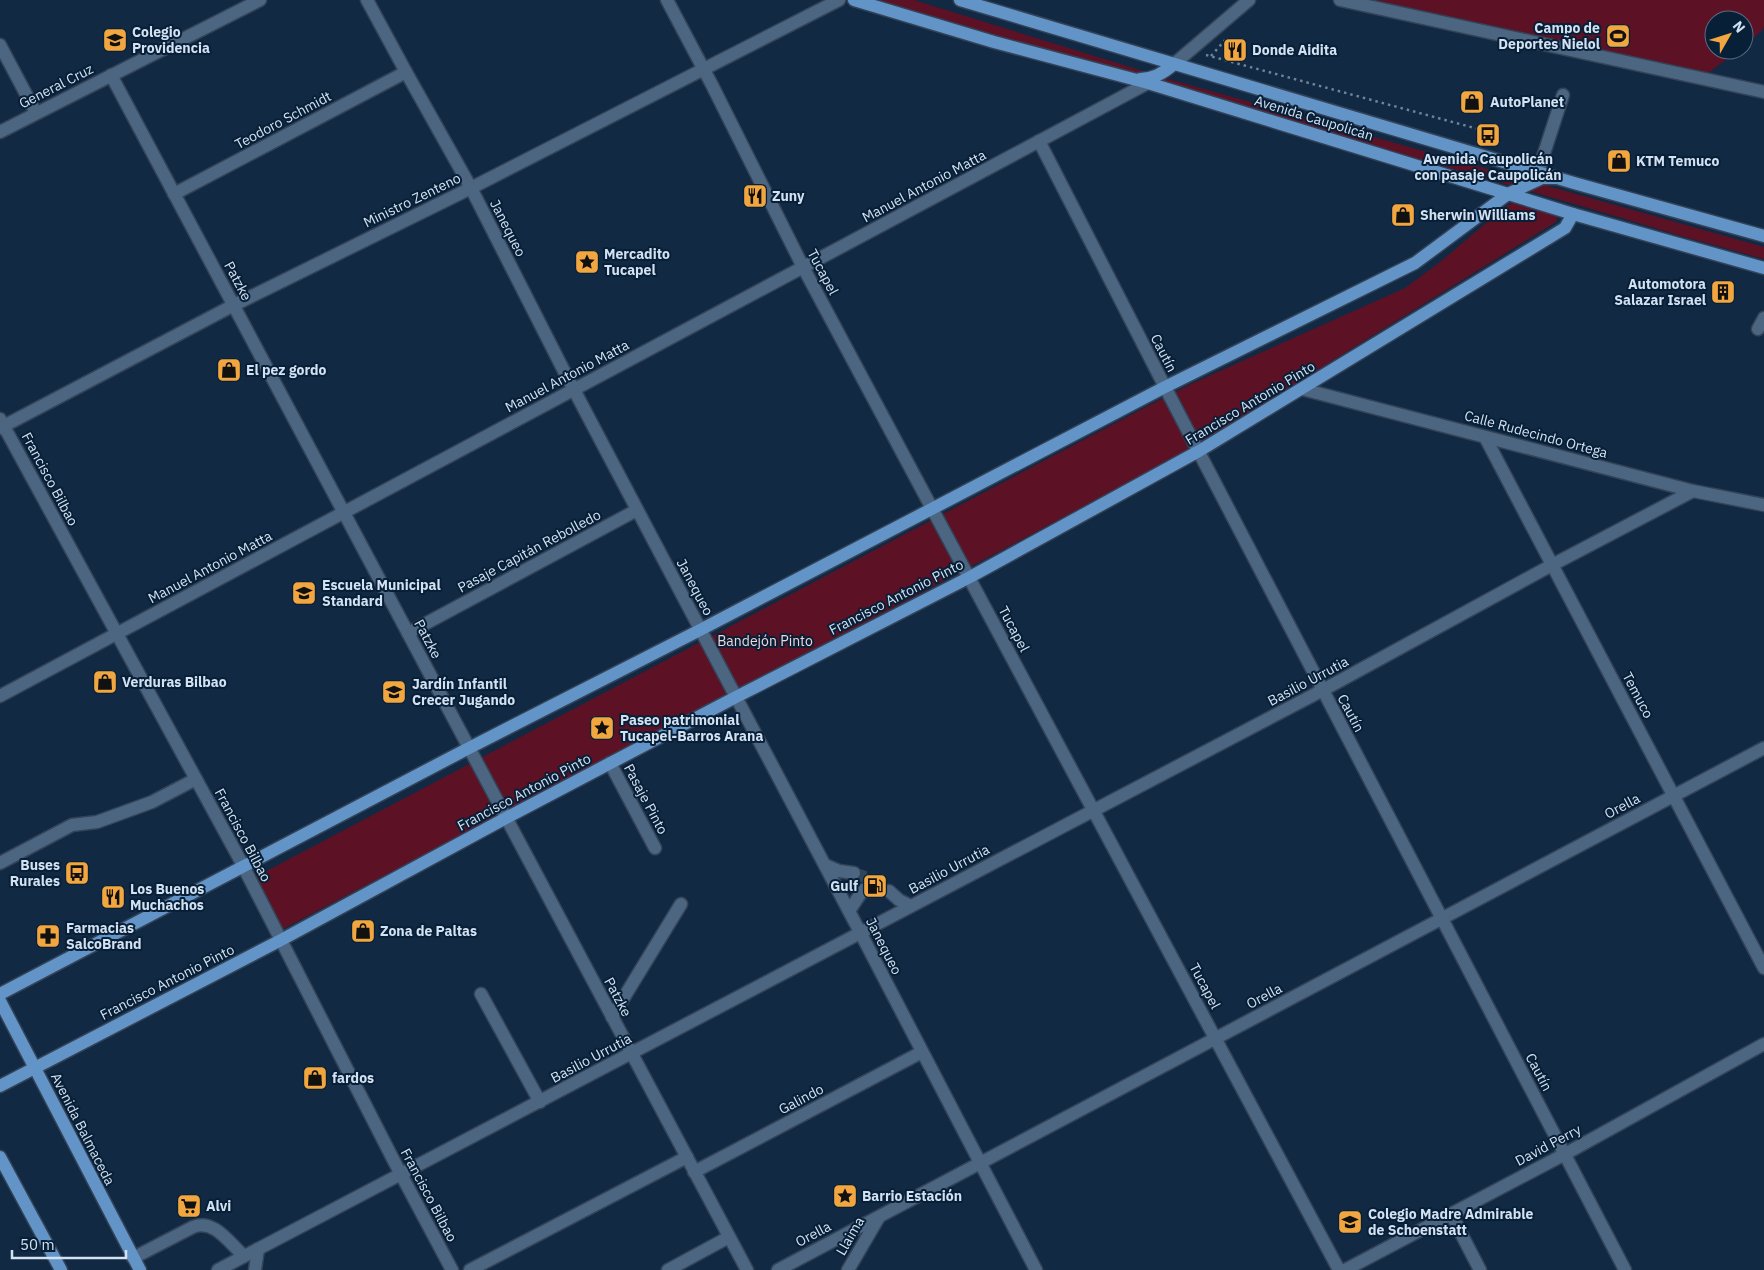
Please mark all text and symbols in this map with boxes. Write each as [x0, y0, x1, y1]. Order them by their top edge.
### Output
north arrow [1704, 10, 1754, 60]
text: N [1729, 17, 1749, 36]
place label: Campo de Deportes Ñielol [1498, 19, 1600, 53]
place label: Colegio Providencia [132, 23, 210, 57]
sports icon: Campo de Deportes Ñielol [1605, 23, 1631, 49]
school or university icon: Colegio Providencia [102, 27, 128, 53]
restaurant icon: Donde Aidita [1222, 37, 1248, 63]
place label: Donde Aidita [1252, 41, 1337, 59]
street label: General Cruz [16, 59, 97, 112]
street label: Teodoro Schmidt [232, 87, 334, 153]
shop icon: AutoPlanet [1459, 89, 1485, 115]
street label: Avenida Caupolicán [1252, 91, 1376, 145]
place label: AutoPlanet [1490, 93, 1564, 111]
bus stop icon: Avenida Caupolicán con pasaje Caupolicán [1475, 122, 1501, 148]
street label: Manuel Antonio Matta [859, 145, 990, 226]
shop icon: KTM Temuco [1606, 148, 1632, 174]
place label: Avenida Caupolicán con pasaje Caupolicán [1414, 150, 1562, 184]
place label: KTM Temuco [1636, 152, 1720, 170]
street label: Ministro Zenteno [360, 169, 464, 231]
restaurant icon: Zuny [742, 183, 768, 209]
place label: Zuny [772, 187, 805, 205]
street label: Janequeo [486, 196, 530, 260]
shop icon: Sherwin Williams [1390, 202, 1416, 228]
place label: Sherwin Williams [1420, 206, 1536, 224]
place label: Mercadito Tucapel [604, 245, 670, 279]
street label: Tucapel [803, 246, 843, 298]
place icon: Mercadito Tucapel [574, 249, 600, 275]
street label: Patzke [220, 258, 256, 304]
place label: Automotora Salazar Israel [1614, 275, 1706, 309]
building icon: Automotora Salazar Israel [1710, 279, 1736, 305]
street label: Cautín [1147, 331, 1181, 375]
street label: Manuel Antonio Matta [502, 335, 633, 416]
shop icon: El pez gordo [216, 357, 242, 383]
street label: Francisco Antonio Pinto [1182, 357, 1318, 449]
place label: El pez gordo [246, 361, 327, 379]
street label: Calle Rudecindo Ortega [1462, 406, 1610, 462]
street label: Francisco Bilbao [18, 429, 82, 529]
street label: Pasaje Capitán Rebolledo [454, 506, 604, 596]
street label: Manuel Antonio Matta [145, 526, 276, 607]
street label: Janequeo [673, 555, 718, 619]
street label: Francisco Antonio Pinto [826, 555, 966, 639]
place label: Escuela Municipal Standard [322, 576, 441, 610]
school or university icon: Escuela Municipal Standard [291, 580, 317, 606]
street label: Tucapel [994, 603, 1034, 655]
street label: Patzke [410, 616, 446, 662]
park label: Bandejón Pinto [717, 632, 813, 650]
street label: Basilio Urrutia [1264, 652, 1352, 710]
shop icon: Verduras Bilbao [92, 669, 118, 695]
street label: Temuco [1618, 669, 1658, 721]
place label: Verduras Bilbao [122, 673, 227, 691]
place label: Jardín Infantil Crecer Jugando [412, 675, 515, 709]
school or university icon: Jardín Infantil Crecer Jugando [381, 679, 407, 705]
street label: Cautín [1334, 691, 1368, 735]
place label: Paseo patrimonial Tucapel-Barros Arana [620, 711, 763, 745]
place icon: Paseo patrimonial Tucapel-Barros Arana [589, 715, 615, 741]
street label: Francisco Antonio Pinto [454, 749, 594, 835]
street label: Pasaje Pinto [620, 761, 672, 837]
street label: Francisco Bilbao [211, 785, 275, 885]
street label: Orella [1601, 789, 1643, 823]
street label: Basilio Urrutia [905, 840, 993, 898]
place label: Buses Rurales [10, 856, 60, 890]
bus stop icon: Buses Rurales [64, 860, 90, 886]
fuel station icon: Gulf [862, 873, 888, 899]
place label: Gulf [830, 877, 858, 895]
place label: Los Buenos Muchachos [130, 880, 204, 914]
restaurant icon: Los Buenos Muchachos [100, 884, 126, 910]
street label: Janequeo [862, 914, 906, 978]
shop icon: Zona de Paltas [350, 918, 376, 944]
place label: Farmacias SalcoBrand [66, 919, 142, 953]
place label: Zona de Paltas [380, 922, 477, 940]
pharmacy icon: Farmacias SalcoBrand [35, 923, 61, 949]
street label: Francisco Antonio Pinto [97, 940, 237, 1024]
street label: Tucapel [1185, 960, 1225, 1012]
street label: Patzke [600, 974, 636, 1020]
street label: Orella [1243, 979, 1285, 1013]
street label: Basilio Urrutia [547, 1029, 635, 1087]
street label: Cautín [1522, 1050, 1556, 1094]
shop icon: fardos [302, 1065, 328, 1091]
place label: fardos [332, 1069, 374, 1087]
street label: Avenida Balmaceda [47, 1070, 119, 1189]
street label: Galindo [775, 1080, 827, 1118]
street label: David Perry [1512, 1120, 1584, 1170]
street label: Francisco Bilbao [397, 1145, 461, 1245]
place icon: Barrio Estación [832, 1183, 858, 1209]
place label: Barrio Estación [862, 1187, 962, 1205]
supermarket icon: Alvi [176, 1193, 202, 1219]
place label: Alvi [206, 1197, 231, 1215]
place label: Colegio Madre Admirable de Schoenstatt [1368, 1205, 1534, 1239]
school or university icon: Colegio Madre Admirable de Schoenstatt [1337, 1209, 1363, 1235]
street label: Llaima [832, 1213, 868, 1258]
street label: Orella [792, 1217, 834, 1251]
scale bar [12, 1228, 126, 1260]
text: 50 m [20, 1235, 55, 1254]

